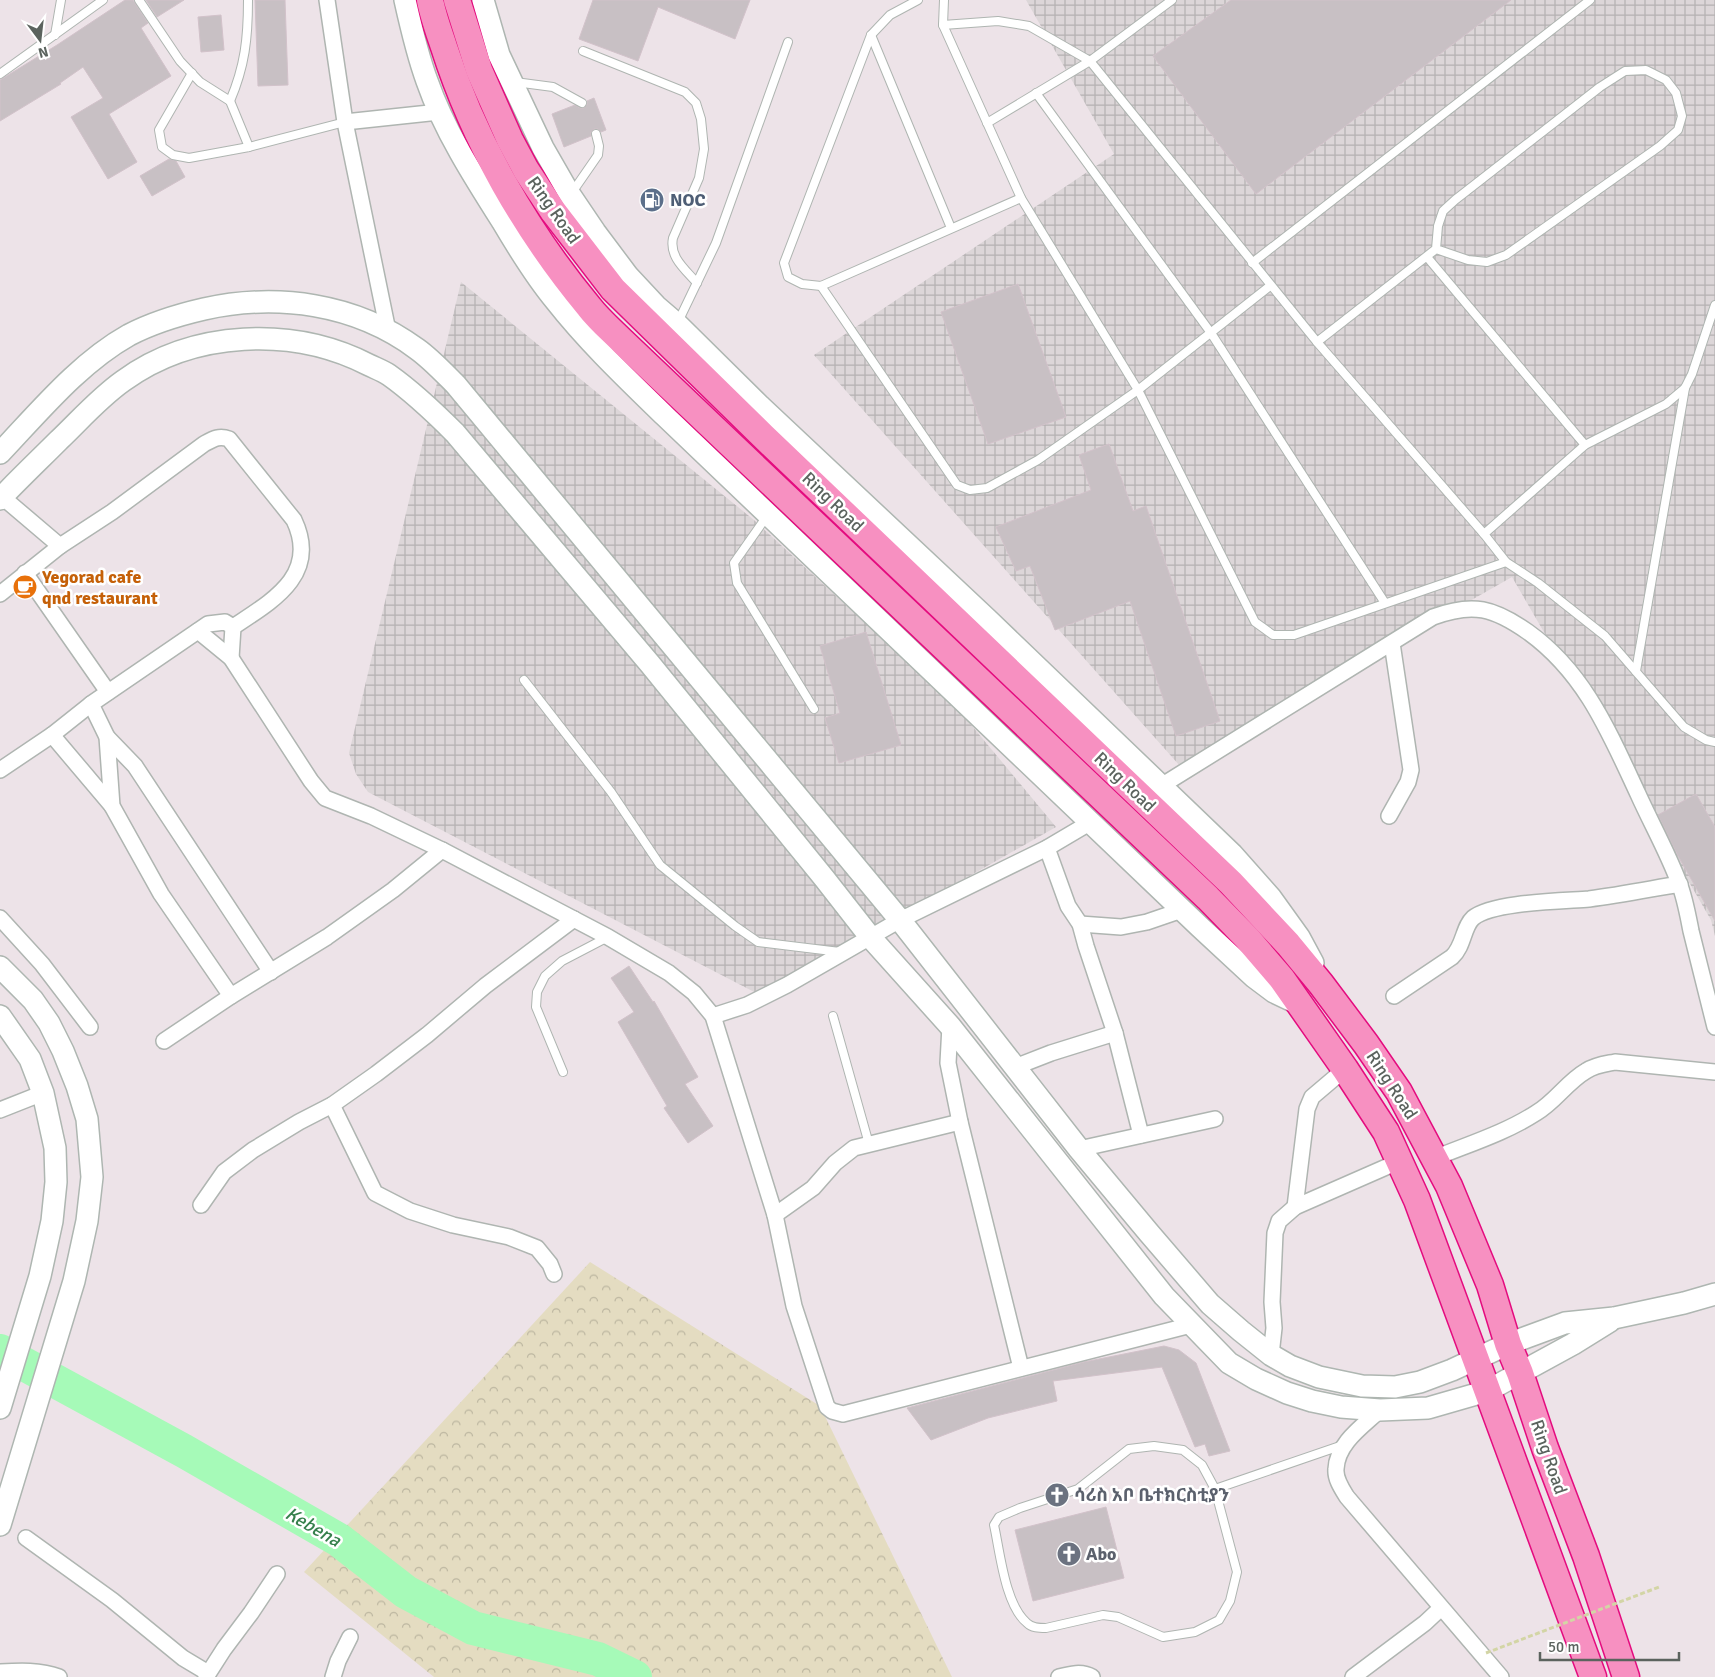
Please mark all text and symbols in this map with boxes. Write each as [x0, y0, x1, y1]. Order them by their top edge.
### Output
north arrow [15, 15, 65, 65]
text: N [36, 43, 50, 62]
street label: Ring Road [523, 172, 585, 248]
fuel station icon: NOC [639, 187, 665, 213]
place label: NOC [670, 189, 706, 211]
street label: Ring Road [797, 467, 869, 537]
place label: Yegorad cafe qnd restaurant [41, 566, 158, 609]
cafe icon: Yegorad cafe qnd restaurant [12, 574, 38, 600]
street label: Ring Road [1089, 747, 1161, 817]
street label: Ring Road [1362, 1047, 1422, 1123]
street label: Ring Road [1526, 1417, 1572, 1497]
church icon: ሳሪስ አቦ ቤተክርስቲያን [1044, 1482, 1070, 1508]
place label: ሳሪስ አቦ ቤተክርስቲያን [1074, 1484, 1229, 1506]
water label: Kebena [281, 1502, 346, 1553]
church icon: Abo [1056, 1541, 1082, 1567]
place label: Abo [1086, 1543, 1117, 1565]
scale bar [1540, 1630, 1679, 1662]
text: 50 m [1548, 1638, 1579, 1656]

